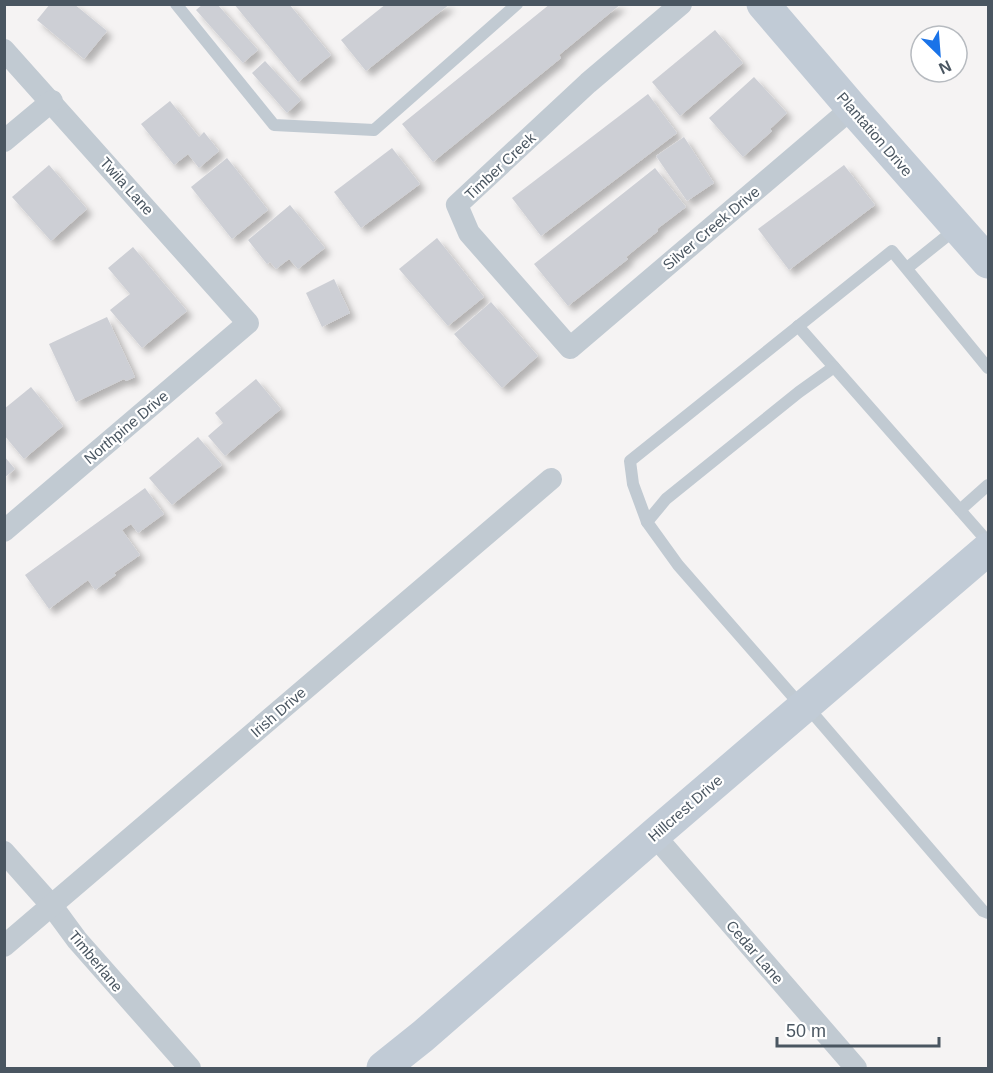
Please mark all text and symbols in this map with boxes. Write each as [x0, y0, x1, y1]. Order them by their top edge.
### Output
north arrow [909, 24, 969, 84]
text: N [936, 57, 954, 77]
street label: Plantation Drive [834, 88, 916, 180]
street label: Timber Creek [461, 129, 539, 203]
street label: Twila Lane [97, 154, 157, 218]
street label: Silver Creek Drive [659, 183, 763, 273]
street label: Northpine Drive [81, 387, 171, 467]
street label: Irish Drive [247, 683, 309, 741]
street label: Hillcrest Drive [645, 771, 725, 845]
street label: Cedar Lane [723, 917, 787, 987]
street label: Timberlane [66, 927, 126, 995]
scale bar [777, 1010, 939, 1048]
text: 50 m [786, 1021, 826, 1041]

